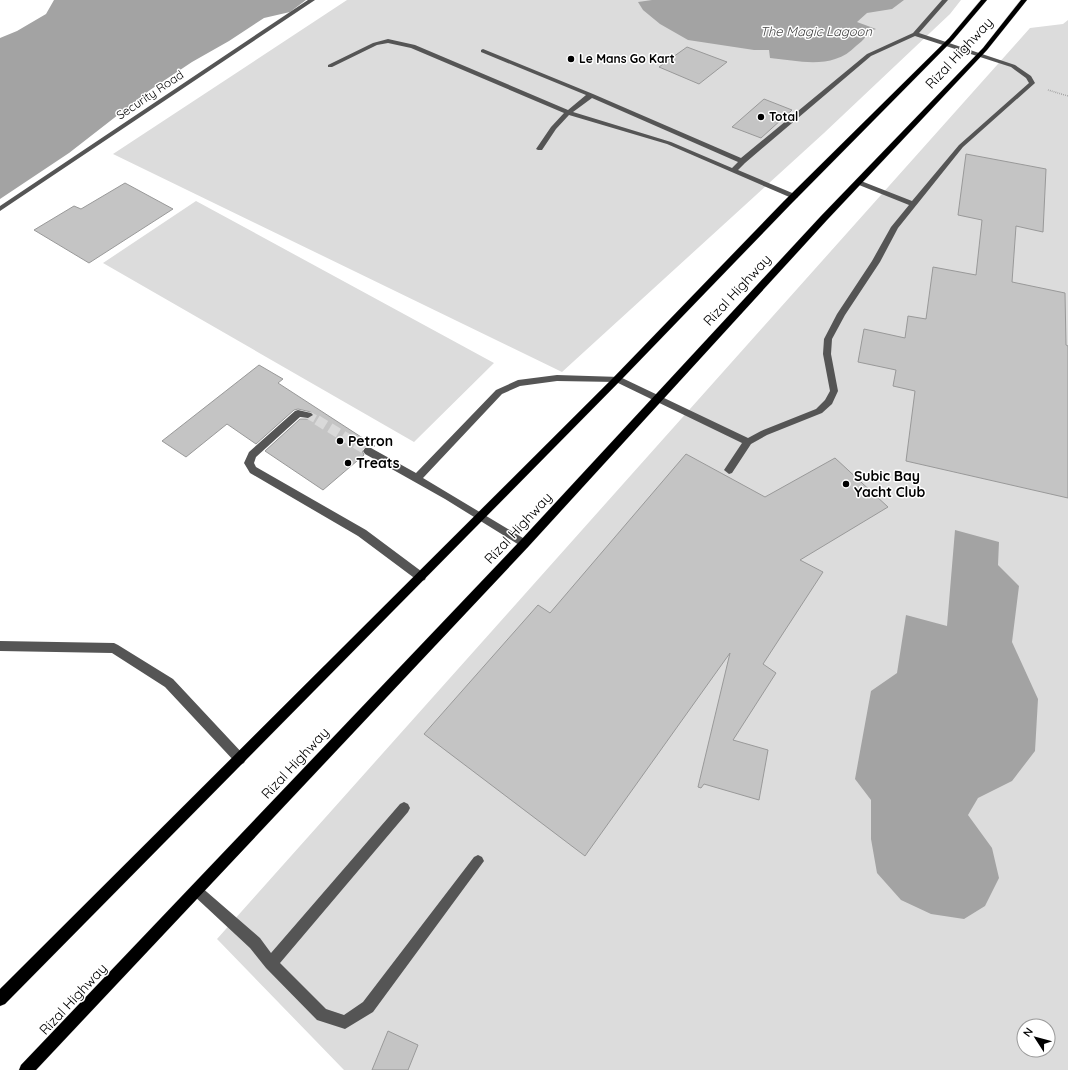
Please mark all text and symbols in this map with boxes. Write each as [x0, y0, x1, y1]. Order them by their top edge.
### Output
street label: Rizal Highway [921, 13, 997, 93]
water label: The Magic Lagoon [760, 23, 872, 39]
place label: Le Mans Go Kart [579, 51, 675, 66]
marker: Le Mans Go Kart [566, 54, 576, 64]
street label: Security Road [113, 67, 186, 123]
place label: Total [769, 109, 798, 124]
marker: Total [756, 112, 766, 122]
street label: Rizal Highway [699, 250, 775, 330]
place label: Petron [348, 432, 393, 450]
marker: Petron [335, 436, 345, 446]
place label: Treats [356, 454, 400, 472]
marker: Treats [343, 458, 353, 468]
place label: Subic Bay Yacht Club [854, 467, 926, 501]
marker: Subic Bay Yacht Club [841, 479, 851, 489]
street label: Rizal Highway [480, 488, 556, 568]
street label: Rizal Highway [257, 723, 333, 803]
street label: Rizal Highway [35, 959, 111, 1039]
north arrow [1016, 1018, 1056, 1058]
text: N [1020, 1025, 1036, 1040]

